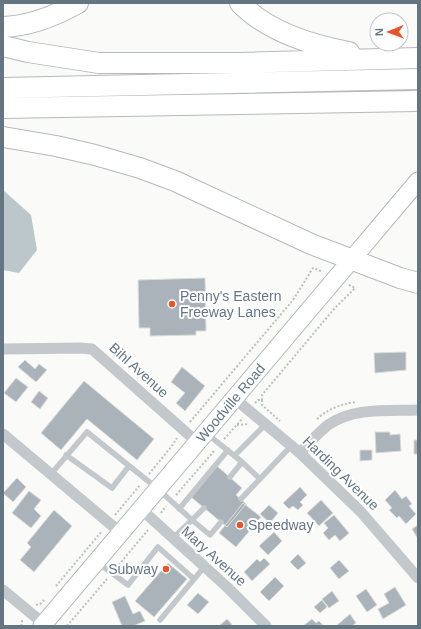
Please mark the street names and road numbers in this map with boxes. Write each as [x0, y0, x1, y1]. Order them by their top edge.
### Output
street label: Bihl Avenue [106, 339, 172, 401]
street label: Woodville Road [193, 360, 268, 446]
street label: Harding Avenue [300, 433, 382, 513]
street label: Mary Avenue [178, 523, 250, 589]

